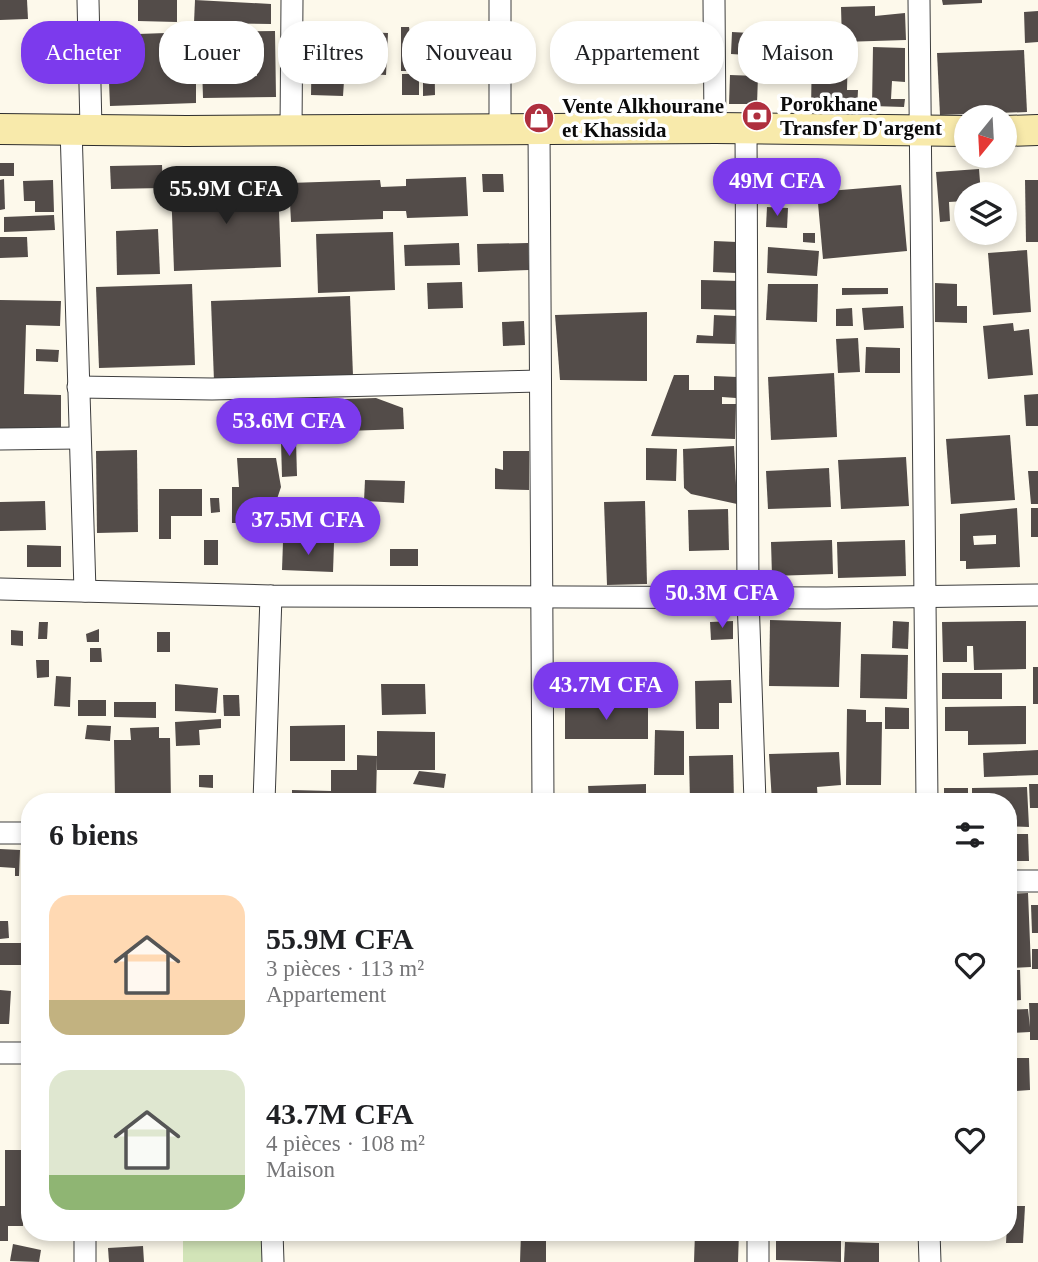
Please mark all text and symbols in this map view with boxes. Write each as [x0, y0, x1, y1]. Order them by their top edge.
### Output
chip: Acheter [21, 21, 145, 84]
chip: Louer [159, 21, 264, 84]
chip: Filtres [278, 21, 388, 84]
chip: Nouveau [402, 21, 536, 84]
chip: Appartement [550, 21, 724, 84]
chip: Maison [738, 21, 858, 84]
place label: Porokhane Transfer D'argent [780, 92, 942, 140]
place label: Vente Alkhourane et Khassida [562, 94, 724, 142]
bank icon: Porokhane Transfer D'argent [740, 99, 774, 133]
shop icon: Vente Alkhourane et Khassida [522, 101, 556, 135]
north arrow [954, 105, 1017, 168]
map controls [954, 105, 1017, 245]
pin: 49M CFA [712, 158, 842, 218]
pin: 55.9M CFA [146, 166, 306, 226]
text: 49M CFA [729, 168, 825, 193]
text: 55.9M CFA [169, 176, 283, 201]
button: layers [954, 182, 1017, 245]
pin: 53.6M CFA [209, 398, 369, 458]
text: 53.6M CFA [232, 408, 346, 433]
pin: 37.5M CFA [228, 498, 388, 557]
text: 37.5M CFA [251, 507, 365, 532]
pin: 50.3M CFA [642, 570, 802, 630]
text: 50.3M CFA [665, 580, 779, 605]
pin: 43.7M CFA [526, 662, 686, 722]
text: 43.7M CFA [549, 672, 663, 697]
icon: filters [951, 816, 989, 854]
text: 6 biens [49, 818, 138, 851]
text: 55.9M CFA [266, 922, 414, 955]
icon: home [105, 923, 189, 1007]
icon: heart [951, 946, 989, 984]
text: 3 pièces · 113 m² [266, 956, 424, 981]
text: Appartement [266, 982, 386, 1007]
text: 43.7M CFA [266, 1097, 414, 1130]
icon: home [105, 1098, 189, 1182]
icon: heart [951, 1121, 989, 1159]
text: 4 pièces · 108 m² [266, 1131, 425, 1156]
text: Maison [266, 1157, 335, 1182]

